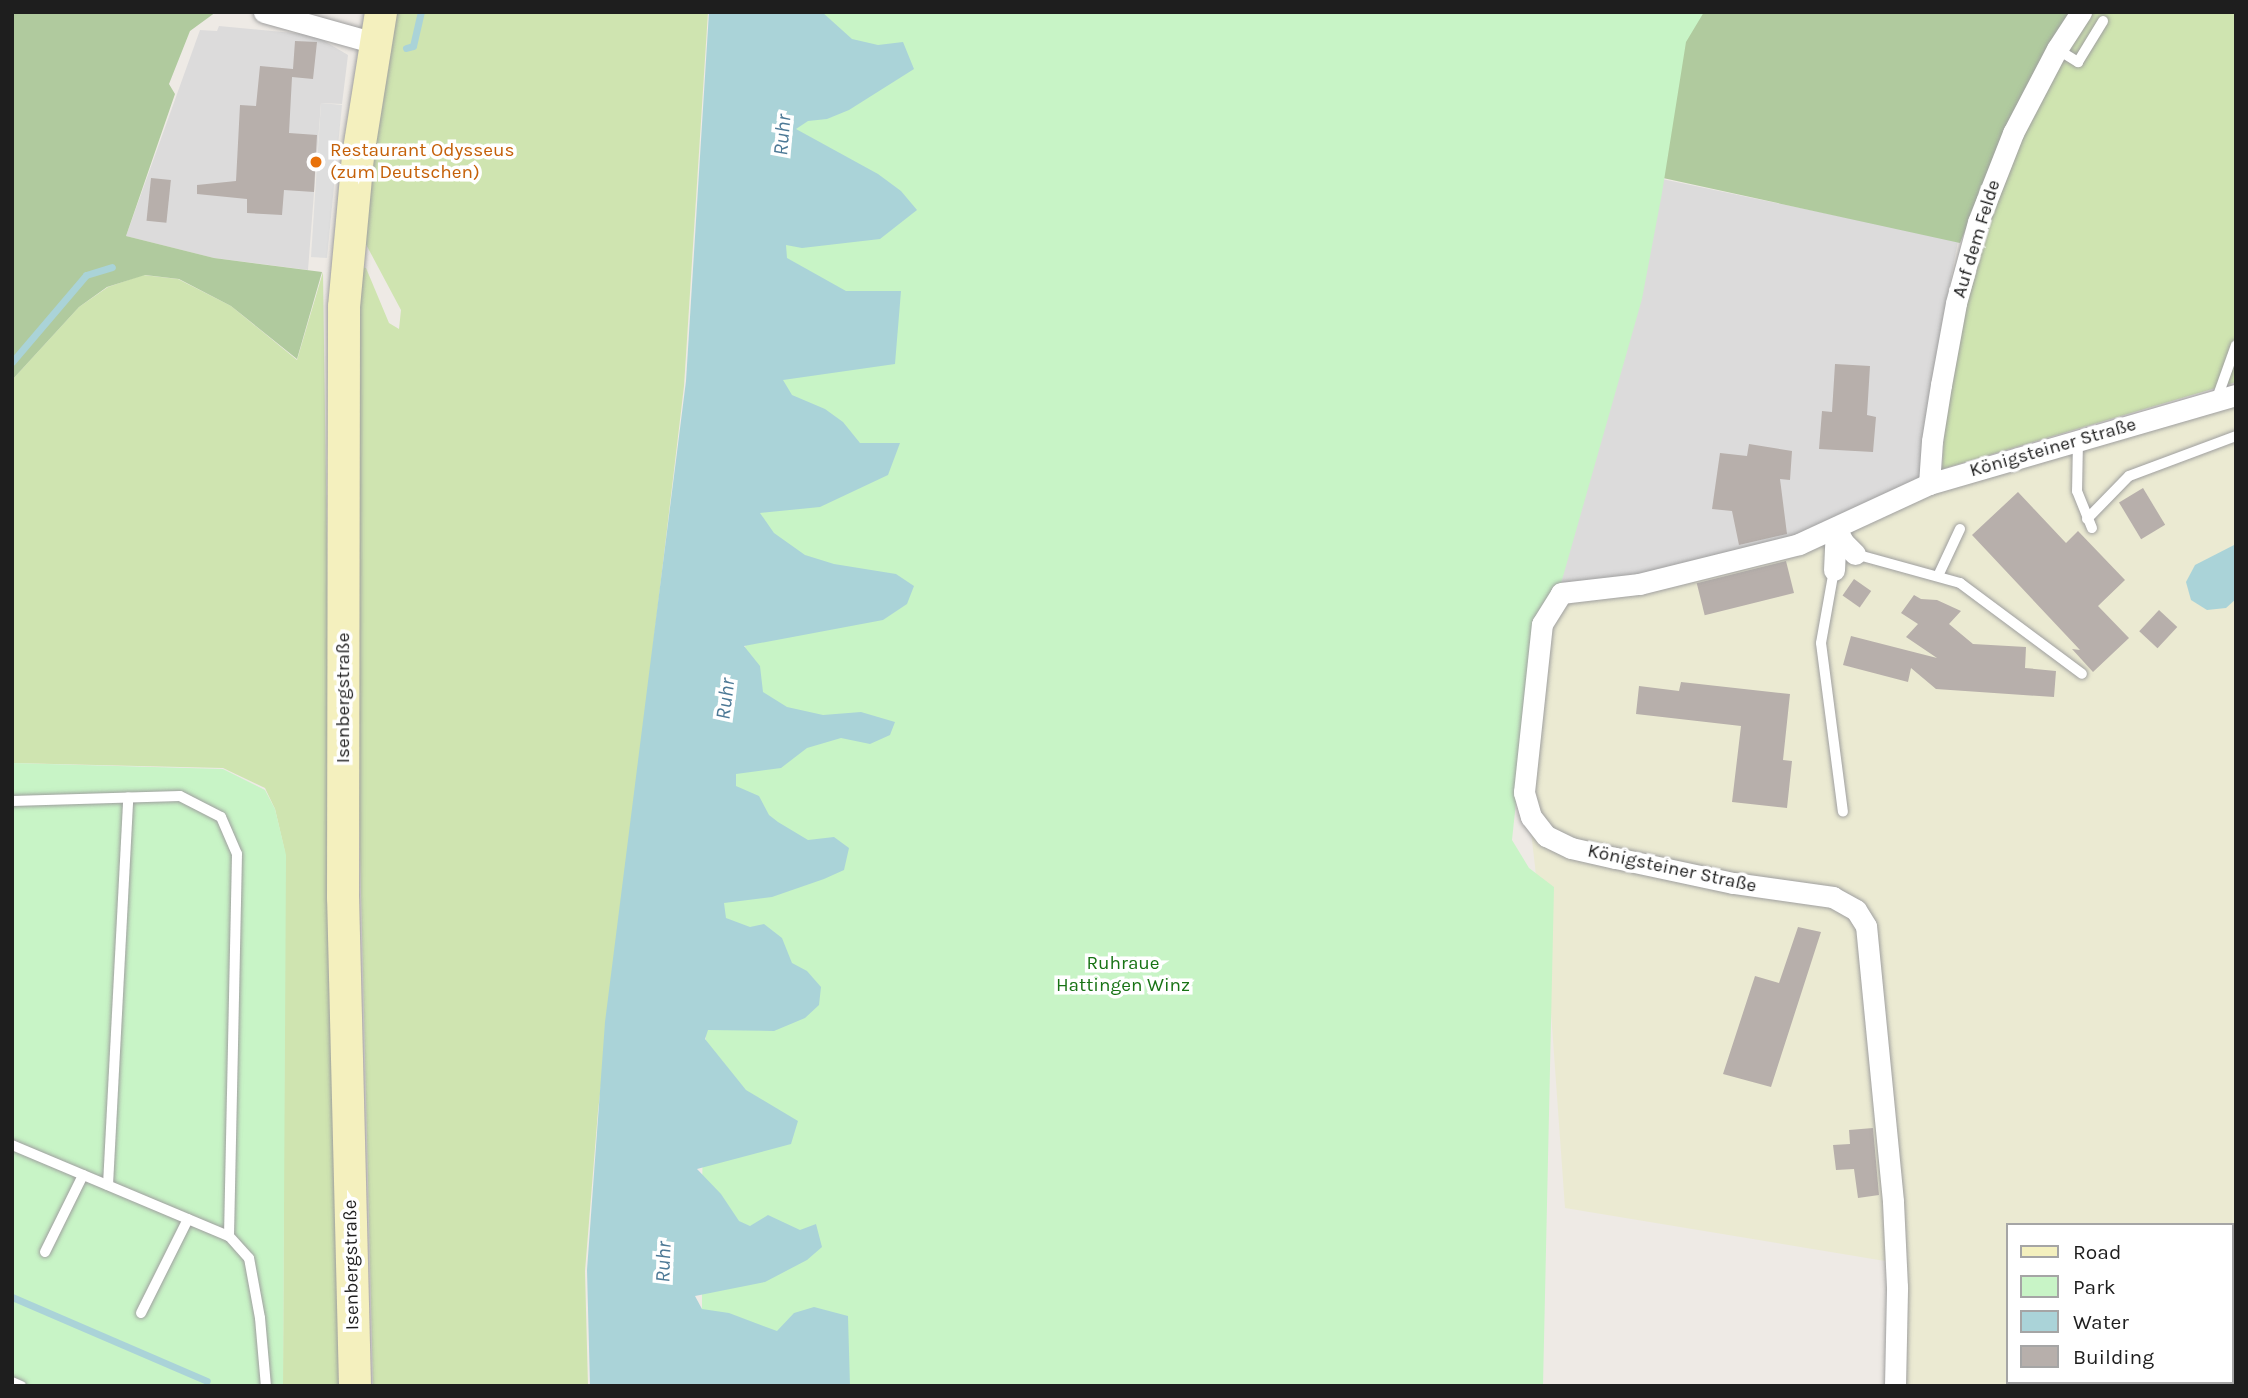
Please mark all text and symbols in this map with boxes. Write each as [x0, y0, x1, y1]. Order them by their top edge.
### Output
water label: Ruhr [768, 113, 796, 157]
place label: Restaurant Odysseus (zum Deutschen) [330, 140, 515, 184]
marker: Restaurant Odysseus (zum Deutschen) [308, 154, 324, 170]
street label: Auf dem Felde [1948, 177, 2006, 301]
street label: Königsteiner Straße [1967, 413, 2139, 483]
street label: Isenbergstraße [333, 633, 355, 763]
water label: Ruhr [710, 677, 740, 721]
street label: Königsteiner Straße [1585, 840, 1759, 898]
park label: Ruhraue Hattingen Winz [1056, 953, 1190, 997]
street label: Isenbergstraße [339, 1199, 365, 1331]
legend [2007, 1223, 2234, 1384]
text: Road [2073, 1240, 2121, 1264]
water label: Ruhr [650, 1241, 676, 1283]
text: Park [2073, 1275, 2116, 1299]
text: Water [2073, 1310, 2129, 1334]
text: Building [2073, 1345, 2154, 1369]

